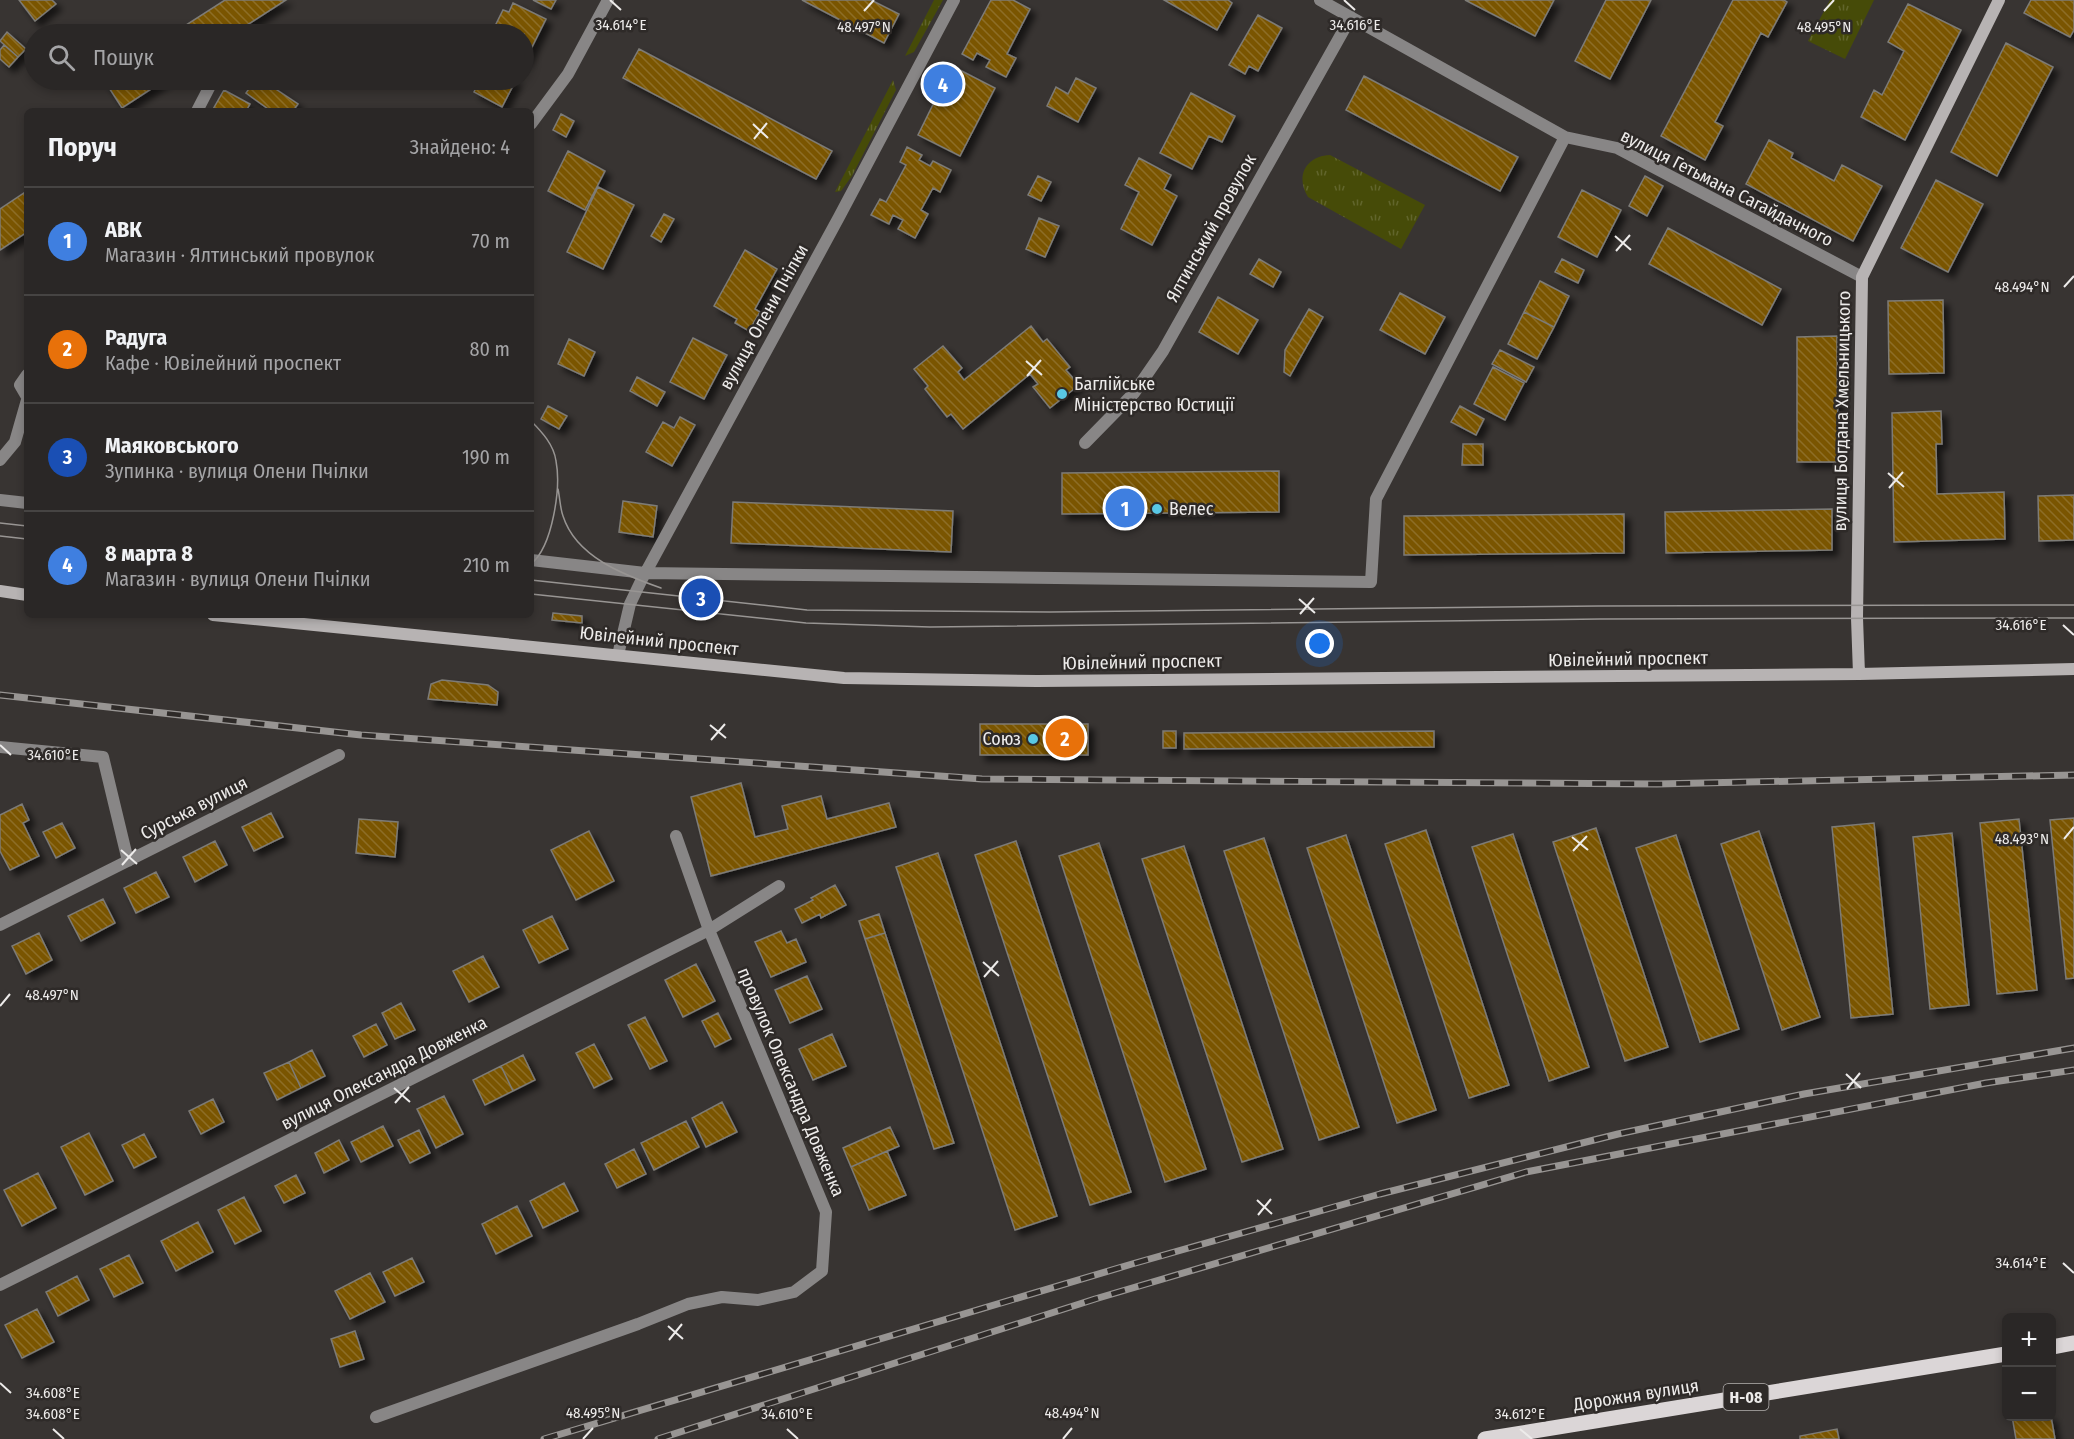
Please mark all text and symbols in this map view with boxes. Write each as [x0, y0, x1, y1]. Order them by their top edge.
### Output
text: 34.614°E [596, 16, 646, 34]
text: 34.616°E [1330, 16, 1380, 34]
text: 48.497°N [837, 18, 891, 36]
text: 48.495°N [1797, 18, 1851, 36]
search box [24, 24, 534, 90]
icon: search [45, 41, 78, 74]
text: Пошук [93, 44, 154, 71]
pin: 4 [924, 62, 962, 106]
street label: вулиця Гетьмана Сагайдачного [1617, 125, 1837, 251]
text: Поруч [48, 132, 117, 163]
text: Знайдено: 4 [410, 135, 510, 159]
street label: Ялтинський провулок [1161, 150, 1261, 306]
text: АВК [105, 216, 142, 243]
text: 1 [63, 229, 72, 253]
text: 70 m [472, 229, 510, 253]
street label: вулиця Олени Пчілки [715, 241, 813, 393]
text: Магазин · Ялтинський провулок [105, 243, 374, 267]
text: 48.494°N [1995, 278, 2050, 296]
street label: вулиця Богдана Хмельницького [1829, 290, 1855, 532]
text: Радуга [105, 324, 167, 351]
text: 2 [63, 337, 72, 361]
text: 80 m [470, 337, 510, 361]
text: Кафе · Ювілейний проспект [105, 351, 341, 375]
place label: Баглійське Міністерство Юстиції [1074, 373, 1235, 416]
marker: Баглійське Міністерство Юстиції [1055, 387, 1069, 401]
text: Маяковського [105, 432, 239, 459]
text: 3 [63, 445, 72, 469]
text: 190 m [462, 445, 510, 469]
text: Зупинка · вулиця Олени Пчілки [105, 459, 369, 483]
pin: 1 [1106, 486, 1144, 530]
place label: Велес [1169, 498, 1214, 520]
marker: Велес [1150, 502, 1164, 516]
text: 8 марта 8 [105, 540, 193, 567]
text: 4 [62, 553, 73, 577]
text: 210 m [463, 553, 510, 577]
text: Магазин · вулиця Олени Пчілки [105, 567, 370, 591]
pin: 3 [682, 576, 720, 620]
text: 34.616°E [1996, 616, 2046, 634]
street label: Ювілейний проспект [578, 622, 740, 660]
your location [1305, 629, 1334, 658]
street label: Ювілейний проспект [1548, 647, 1709, 671]
street label: Ювілейний проспект [1062, 650, 1223, 674]
pin: 2 [1046, 716, 1084, 760]
place label: Союз [982, 728, 1021, 750]
marker: Союз [1026, 732, 1040, 746]
text: 34.610°E [27, 746, 79, 764]
street label: Сурська вулиця [137, 772, 251, 844]
text: 48.493°N [1995, 830, 2049, 848]
street label: провулок Олександра Довженка [733, 964, 849, 1200]
text: 48.497°N [25, 986, 79, 1004]
street label: вулиця Олександра Довженка [277, 1011, 491, 1135]
text: 34.614°E [1996, 1254, 2046, 1272]
map controls [2002, 1313, 2056, 1421]
button: + [2002, 1313, 2056, 1367]
button: − [2002, 1367, 2056, 1421]
street label: Дорожня вулиця [1571, 1374, 1700, 1416]
text: 34.608°E [26, 1384, 80, 1402]
road number: Н-08 [1724, 1384, 1768, 1410]
text: 48.495°N [566, 1404, 620, 1422]
text: 48.494°N [1045, 1404, 1100, 1422]
text: 34.608°E [26, 1405, 80, 1423]
text: 34.610°E [761, 1405, 813, 1423]
text: 34.612°E [1495, 1405, 1545, 1423]

